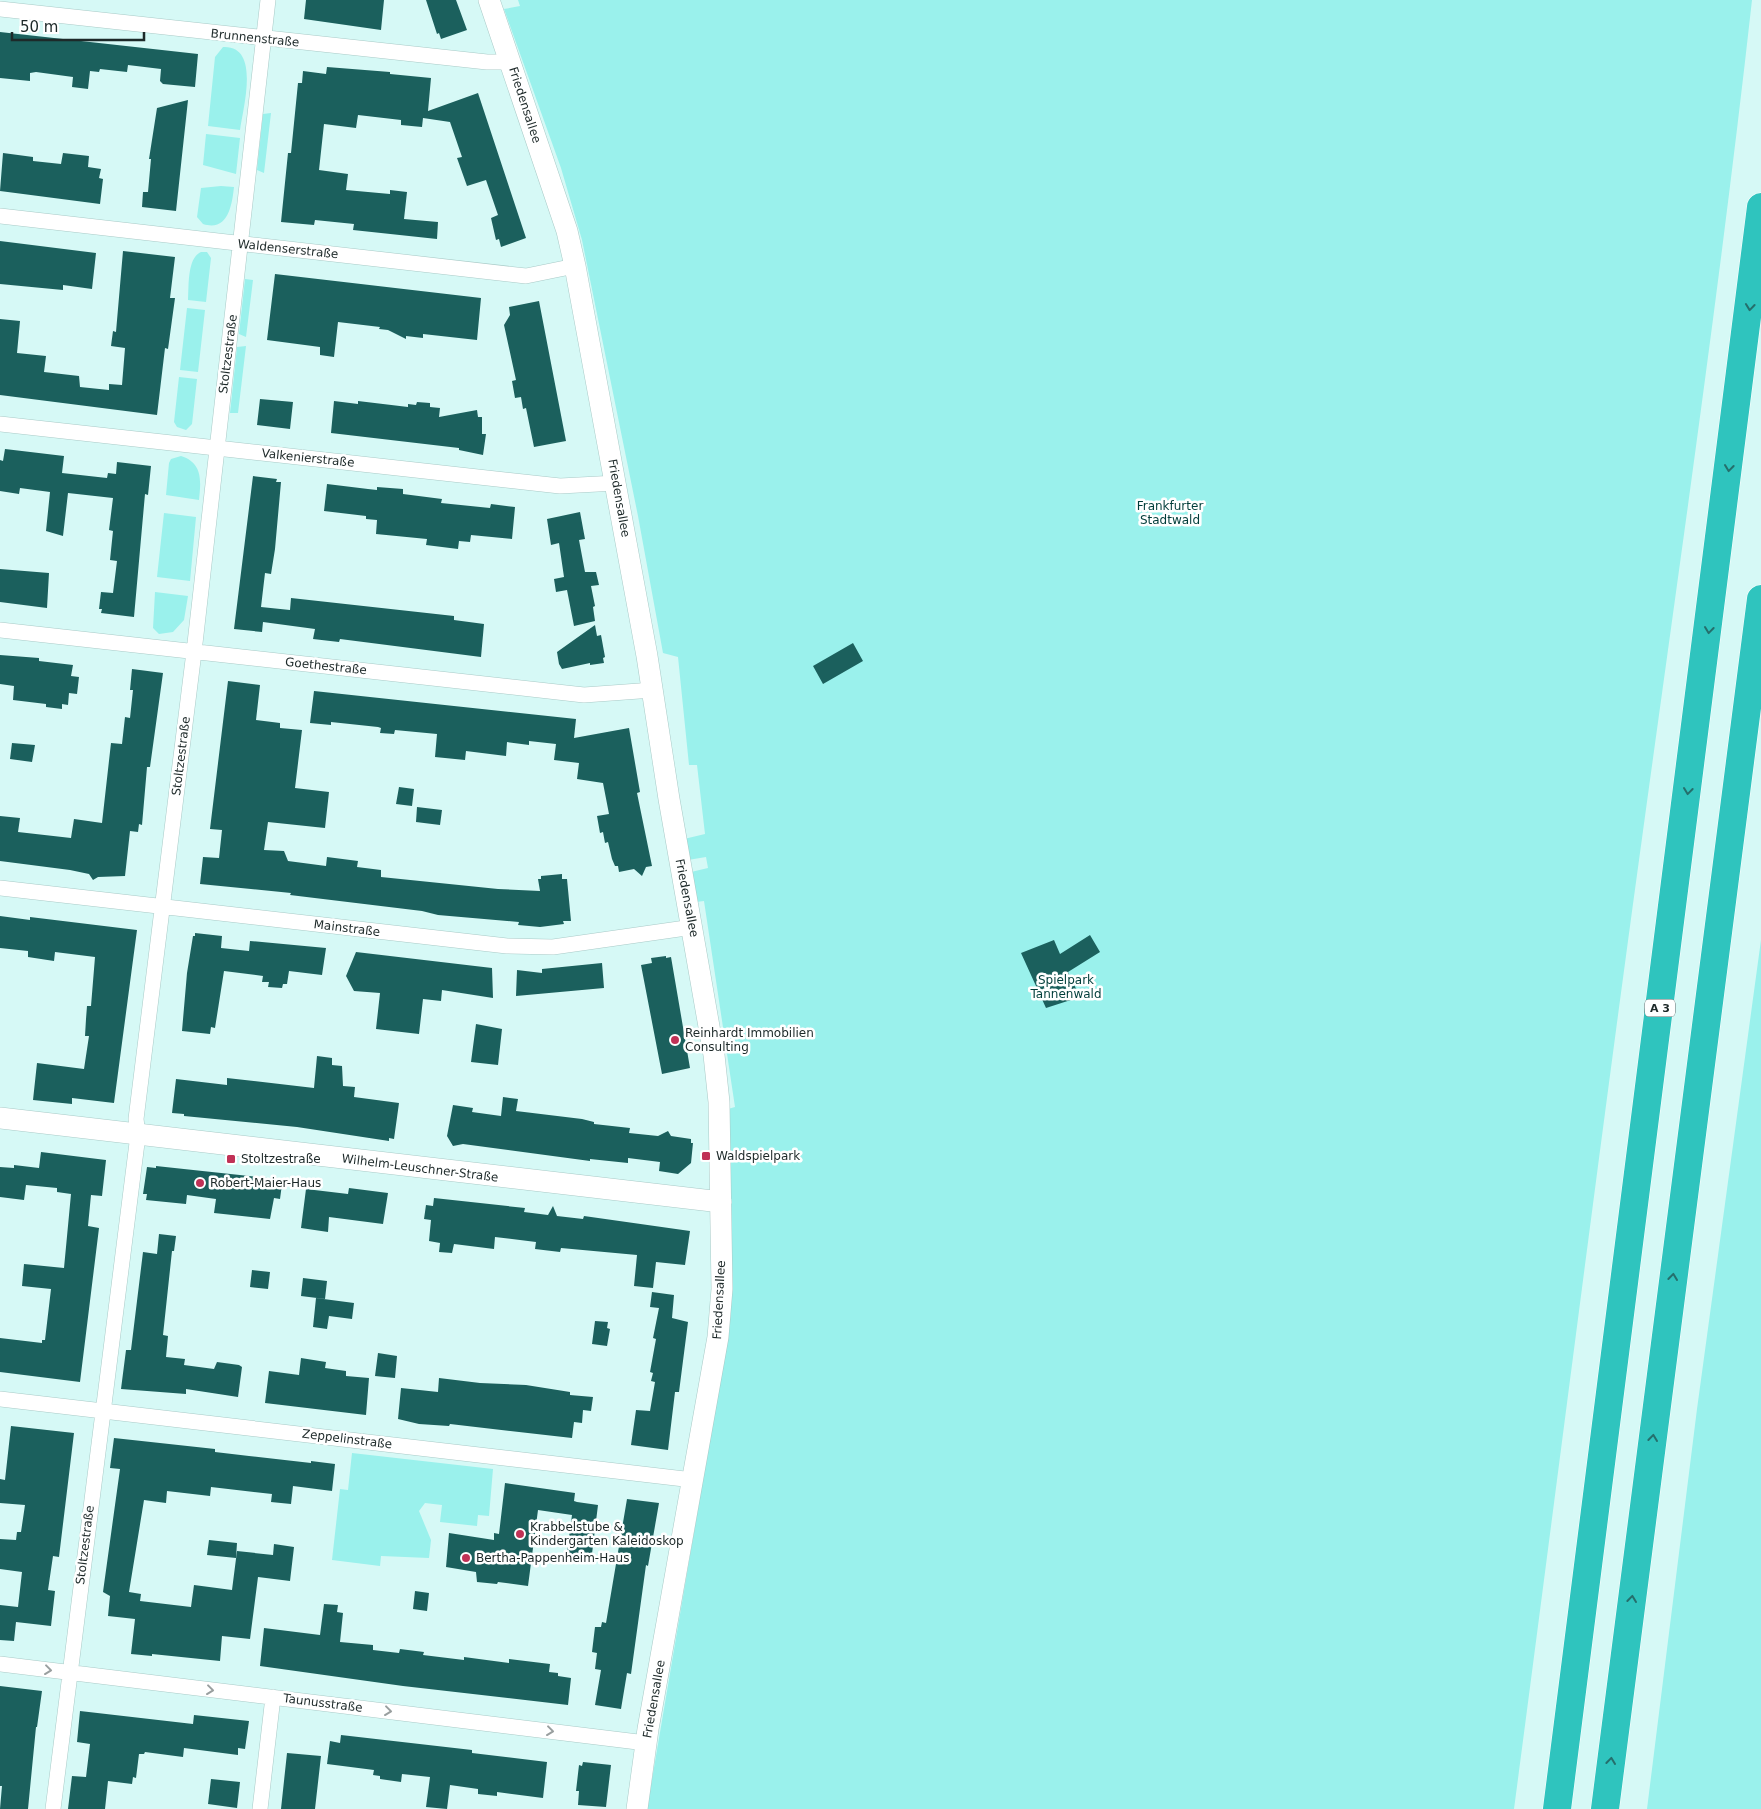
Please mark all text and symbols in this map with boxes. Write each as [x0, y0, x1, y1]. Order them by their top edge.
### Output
scale bar [12, 10, 145, 42]
text: 50 m [20, 18, 58, 36]
street label: Brunnenstraße [210, 26, 300, 50]
street label: Friedensallee [506, 65, 544, 145]
street label: Waldenserstraße [237, 237, 339, 261]
one-way arrow [1745, 304, 1756, 312]
street label: Stoltzestraße [216, 314, 240, 394]
street label: Valkenierstraße [261, 446, 355, 470]
street label: Friedensallee [605, 458, 633, 538]
one-way arrow [1724, 465, 1735, 473]
park label: Frankfurter Stadtwald [1137, 499, 1203, 527]
one-way arrow [1704, 625, 1714, 634]
street label: Goethestraße [285, 655, 367, 677]
street label: Stoltzestraße [169, 716, 193, 796]
one-way arrow [1683, 787, 1694, 795]
street label: Friedensallee [673, 858, 701, 938]
street label: Mainstraße [313, 917, 381, 939]
park label: Spielpark Tannenwald [1029, 973, 1102, 1001]
road number: A 3 [1645, 1000, 1675, 1016]
place label: Reinhardt Immobilien Consulting [685, 1026, 814, 1054]
marker: Reinhardt Immobilien Consulting [669, 1034, 681, 1046]
place label: Waldspielpark [716, 1149, 800, 1163]
marker: Waldspielpark [700, 1150, 712, 1162]
street label: Wilhelm-Leuschner-Straße [341, 1151, 499, 1185]
place label: Stoltzestraße [241, 1152, 321, 1166]
marker: Stoltzestraße [225, 1153, 237, 1165]
place label: Robert-Maier-Haus [210, 1176, 321, 1190]
marker: Robert-Maier-Haus [194, 1177, 206, 1189]
street label: Friedensallee [710, 1260, 728, 1340]
one-way arrow [1668, 1273, 1678, 1282]
street label: Zeppelinstraße [301, 1427, 393, 1451]
one-way arrow [1647, 1434, 1657, 1443]
street label: Stoltzestraße [73, 1505, 97, 1585]
place label: Krabbelstube & Kindergarten Kaleidoskop [530, 1520, 684, 1548]
marker: Krabbelstube & Kindergarten Kaleidoskop [514, 1528, 526, 1540]
place label: Bertha-Pappenheim-Haus [476, 1551, 629, 1565]
marker: Bertha-Pappenheim-Haus [460, 1552, 472, 1564]
one-way arrow [1626, 1595, 1637, 1603]
street label: Friedensallee [640, 1659, 668, 1739]
one-way arrow [45, 1664, 53, 1675]
one-way arrow [206, 1684, 214, 1695]
street label: Taunusstraße [281, 1691, 364, 1715]
one-way arrow [385, 1705, 393, 1716]
one-way arrow [546, 1725, 554, 1736]
one-way arrow [1605, 1756, 1616, 1764]

